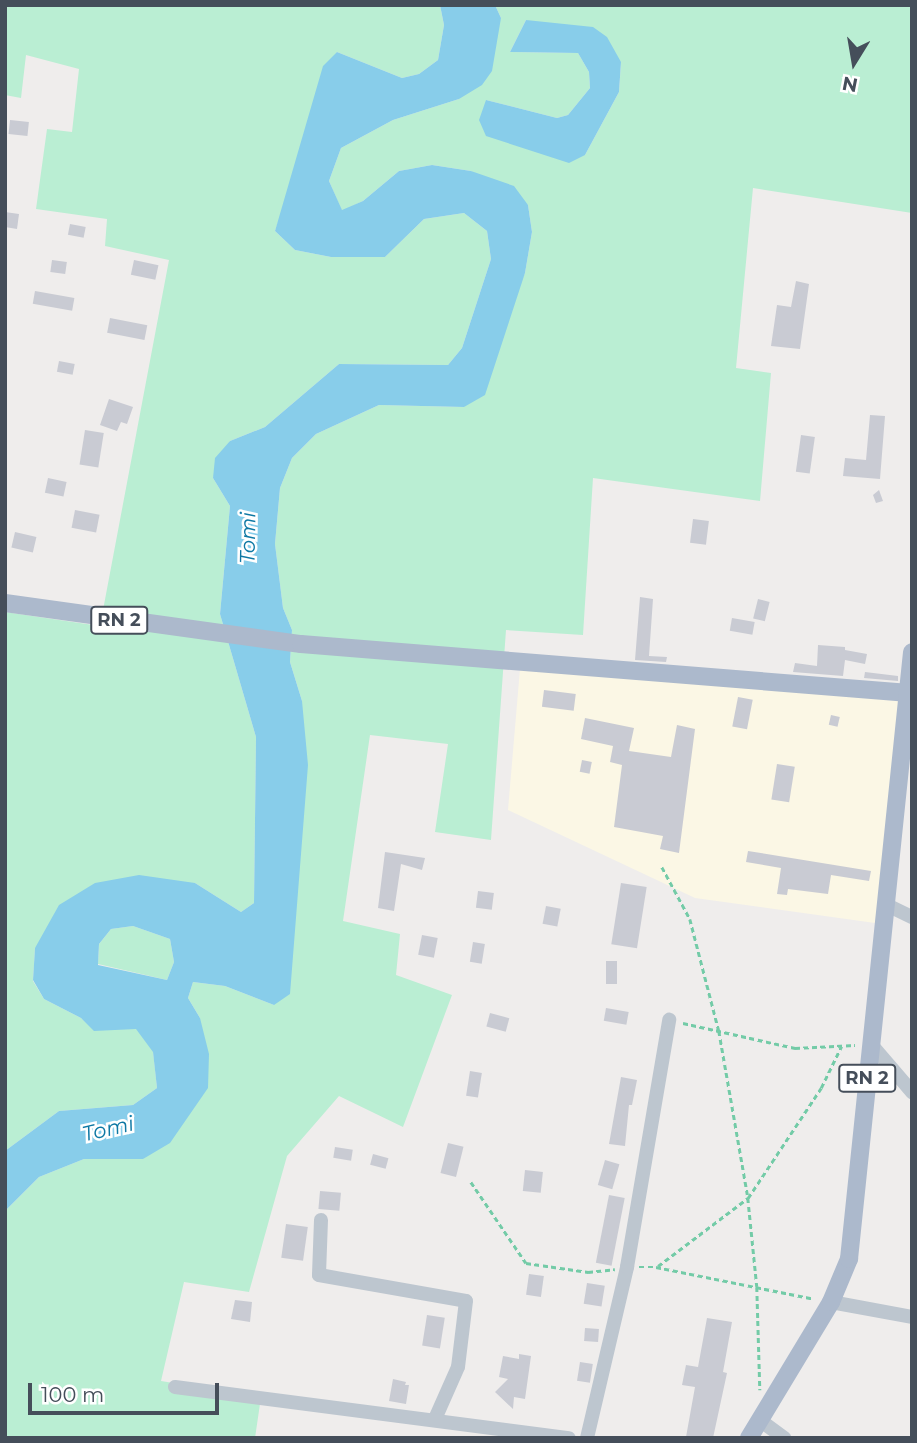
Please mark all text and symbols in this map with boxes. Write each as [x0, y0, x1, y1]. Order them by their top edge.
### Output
north arrow [819, 28, 889, 98]
text: N [840, 71, 860, 97]
water label: Tomi [235, 512, 261, 564]
road number: RN 2 [89, 606, 149, 634]
road number: RN 2 [837, 1064, 897, 1092]
water label: Tomi [80, 1111, 136, 1147]
scale bar [32, 1370, 222, 1414]
text: 100 m [41, 1382, 104, 1407]

